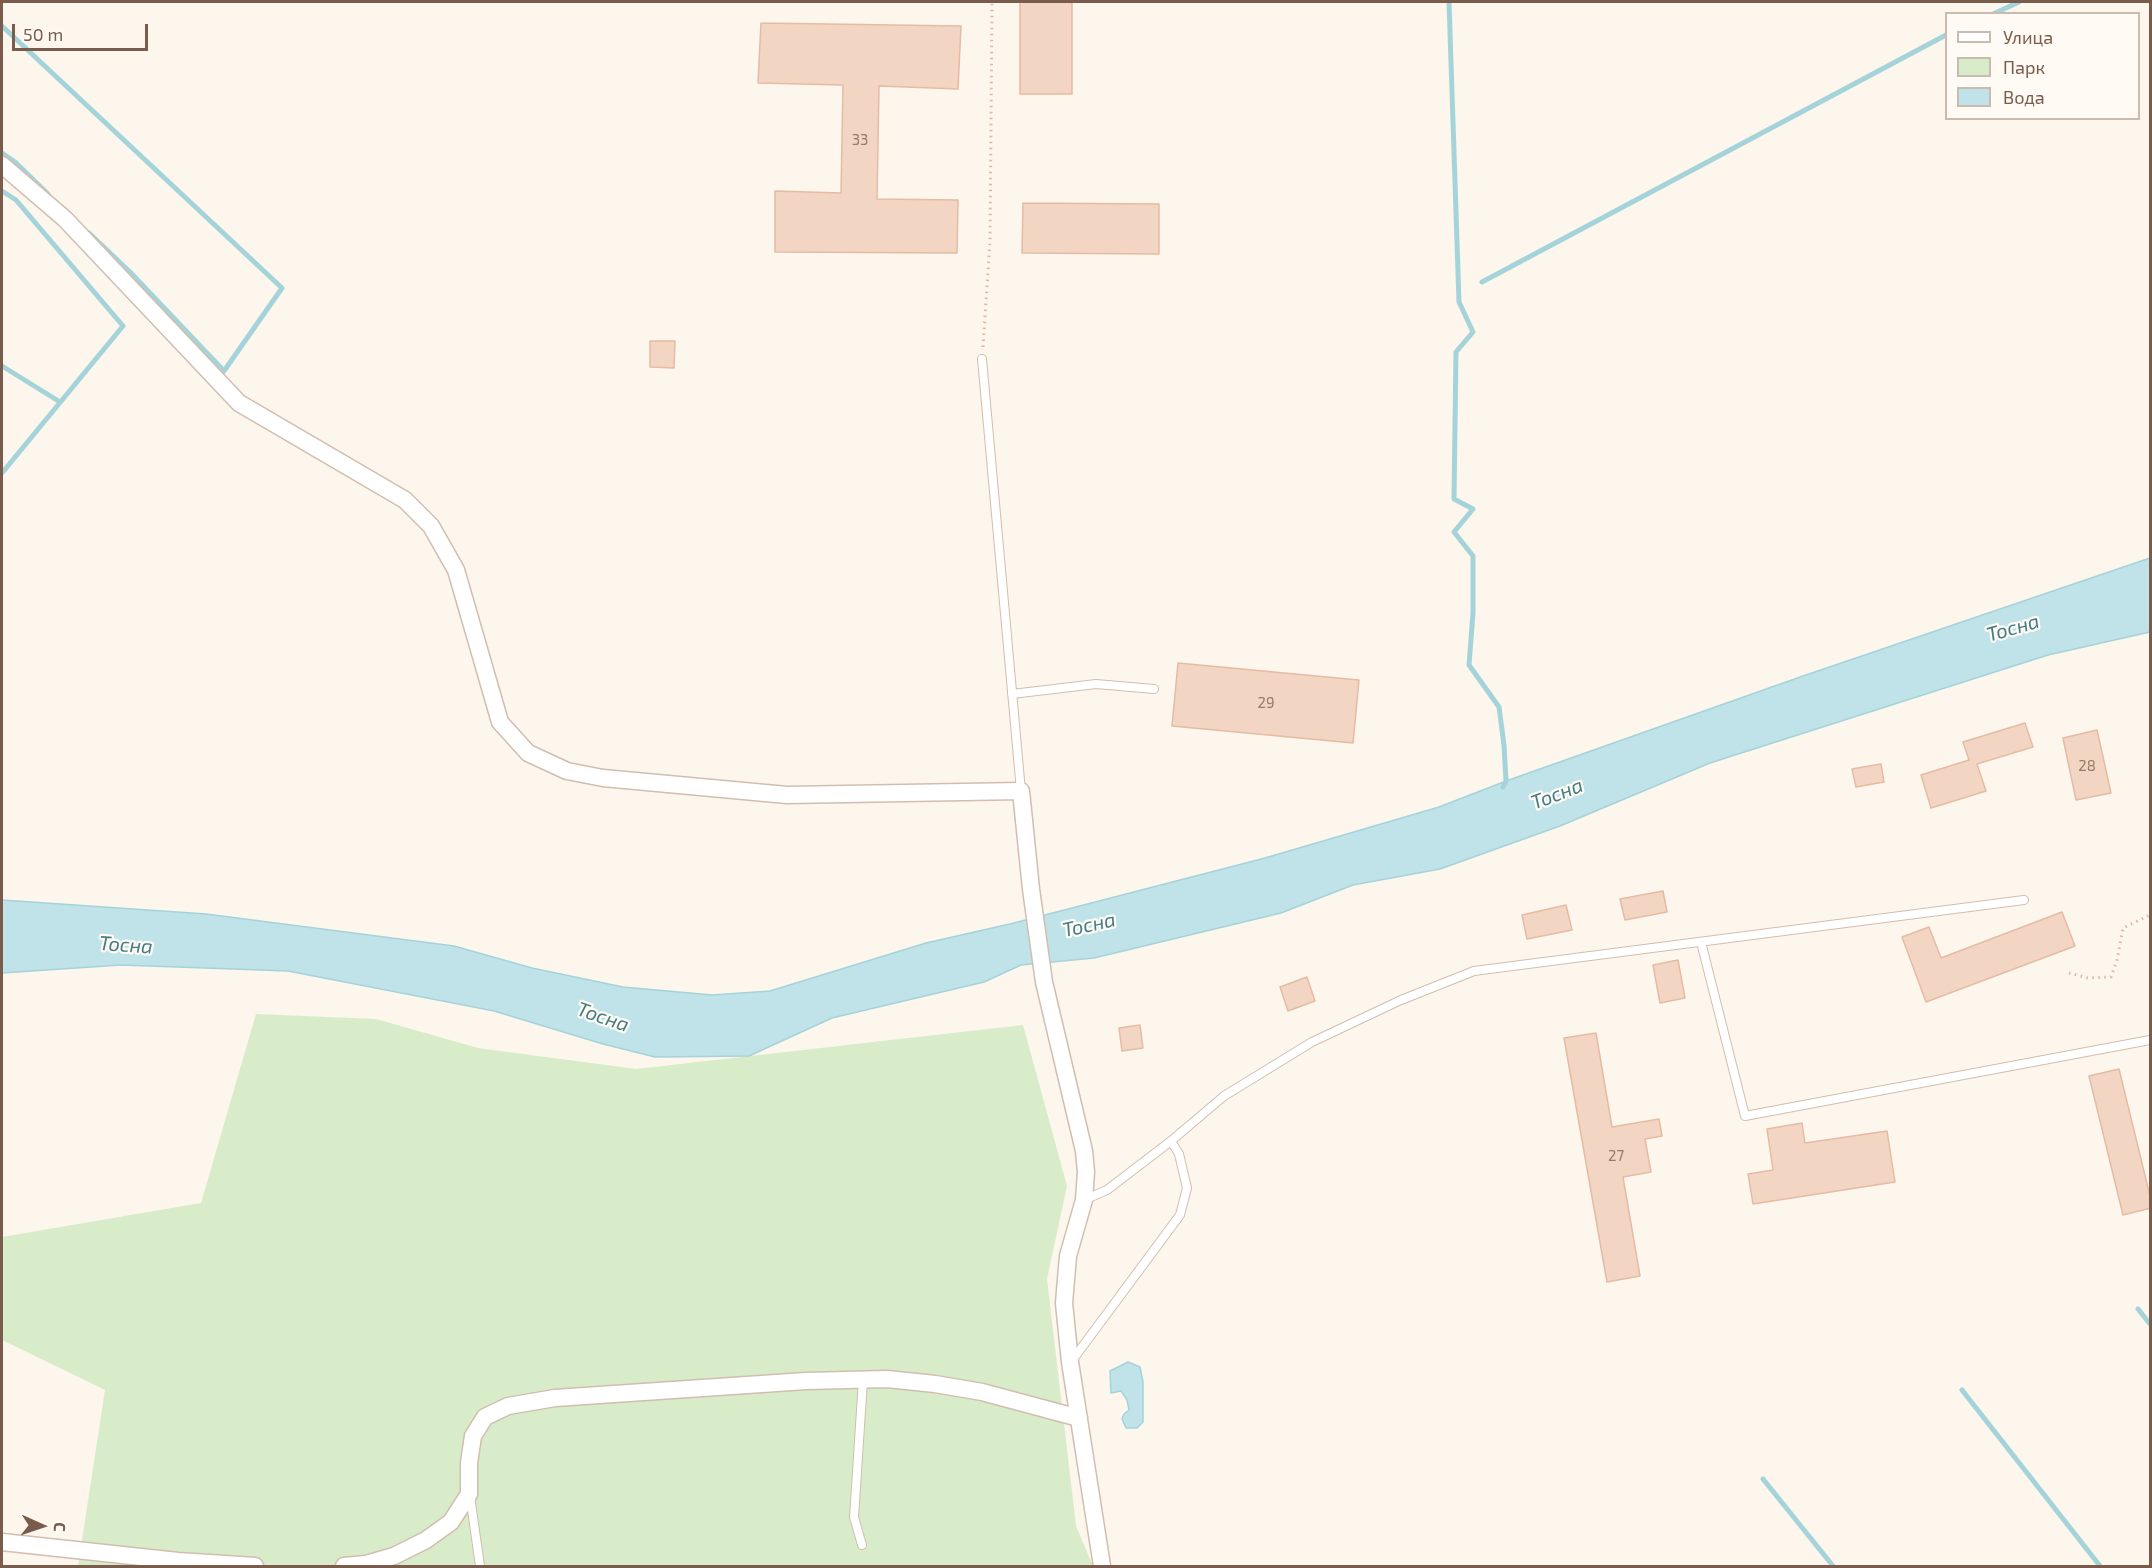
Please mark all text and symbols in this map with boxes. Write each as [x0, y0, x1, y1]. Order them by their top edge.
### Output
scale bar [15, 12, 152, 50]
legend [1945, 12, 2140, 120]
text: 50 m [23, 23, 63, 45]
text: Улица [2003, 26, 2053, 48]
text: Парк [2003, 56, 2045, 78]
text: Вода [2003, 86, 2045, 108]
house number: 33 [852, 131, 868, 149]
water label: Тосна [1984, 609, 2042, 647]
house number: 29 [1257, 694, 1275, 712]
house number: 28 [2078, 757, 2096, 775]
water label: Тосна [1528, 773, 1586, 815]
water label: Тосна [1060, 908, 1118, 942]
water label: Тосна [98, 931, 154, 959]
water label: Тосна [574, 997, 632, 1037]
house number: 27 [1608, 1147, 1624, 1165]
north arrow [12, 1496, 72, 1556]
text: С [51, 1522, 70, 1532]

